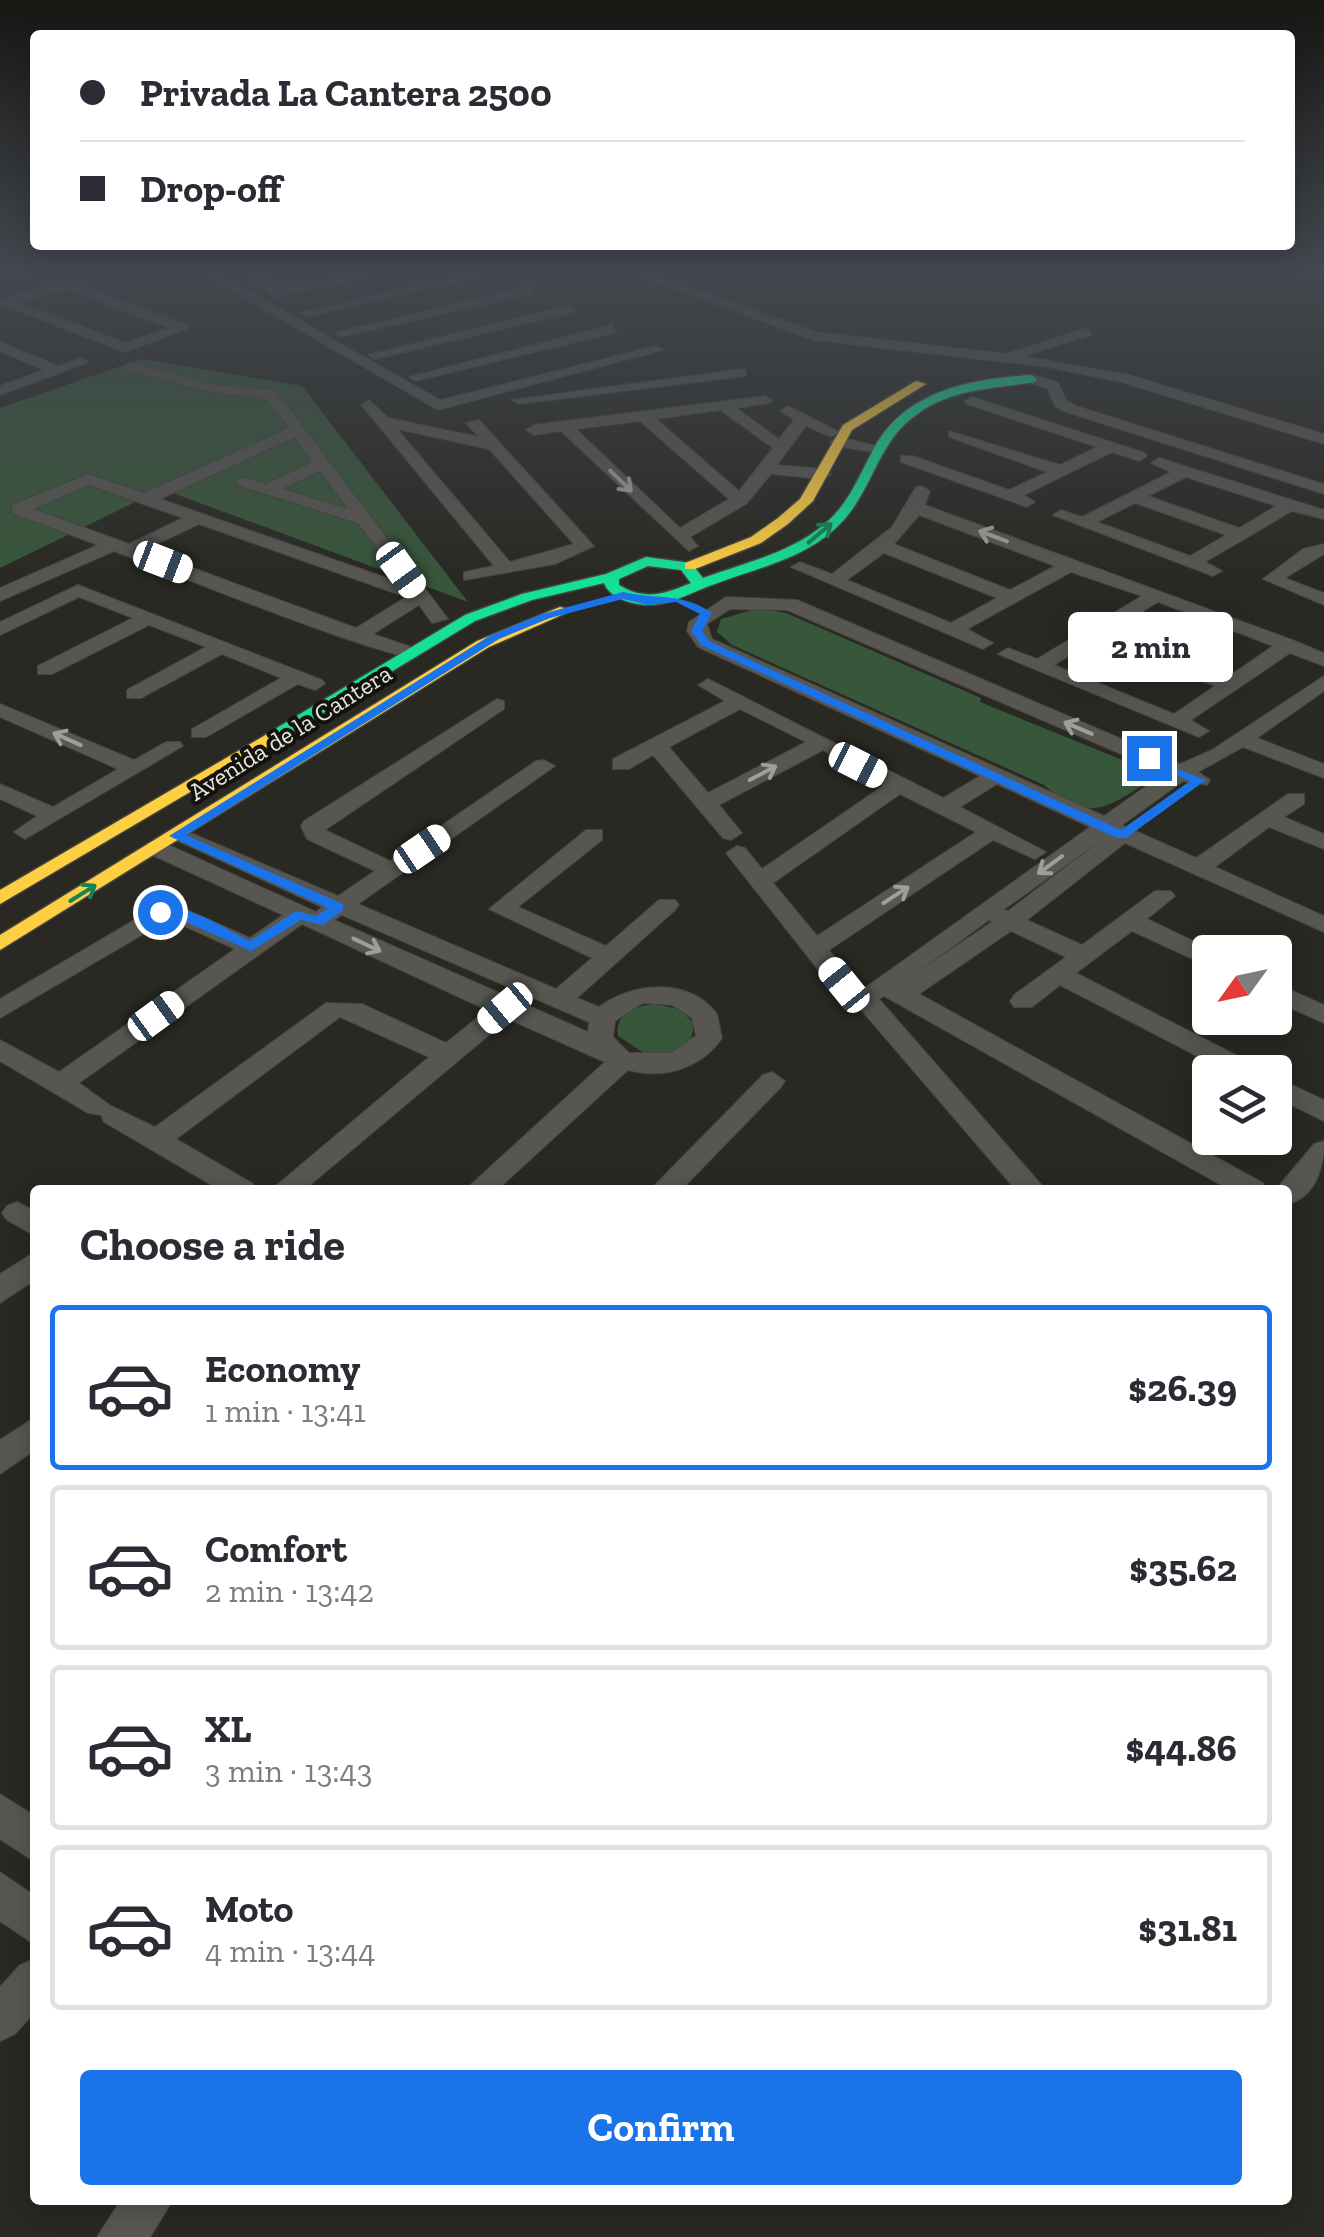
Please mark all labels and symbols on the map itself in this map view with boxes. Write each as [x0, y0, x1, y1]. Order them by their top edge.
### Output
one-way arrow [609, 469, 633, 493]
one-way arrow [807, 522, 833, 544]
one-way arrow [979, 526, 1009, 544]
car [130, 537, 196, 587]
car [371, 537, 431, 603]
callout: 2 min [1066, 613, 1232, 683]
street label: Avenida de la Cantera [183, 657, 397, 807]
one-way arrow [1063, 718, 1094, 736]
one-way arrow [52, 729, 83, 747]
route end [1127, 736, 1172, 781]
car [824, 738, 892, 792]
one-way arrow [748, 763, 778, 782]
car [389, 820, 455, 878]
one-way arrow [1037, 854, 1064, 875]
one-way arrow [68, 883, 97, 903]
one-way arrow [881, 885, 909, 906]
route start [138, 890, 183, 935]
north arrow [1192, 935, 1292, 1035]
one-way arrow [351, 936, 381, 955]
car [813, 952, 875, 1018]
car [472, 977, 538, 1039]
car [123, 986, 189, 1046]

